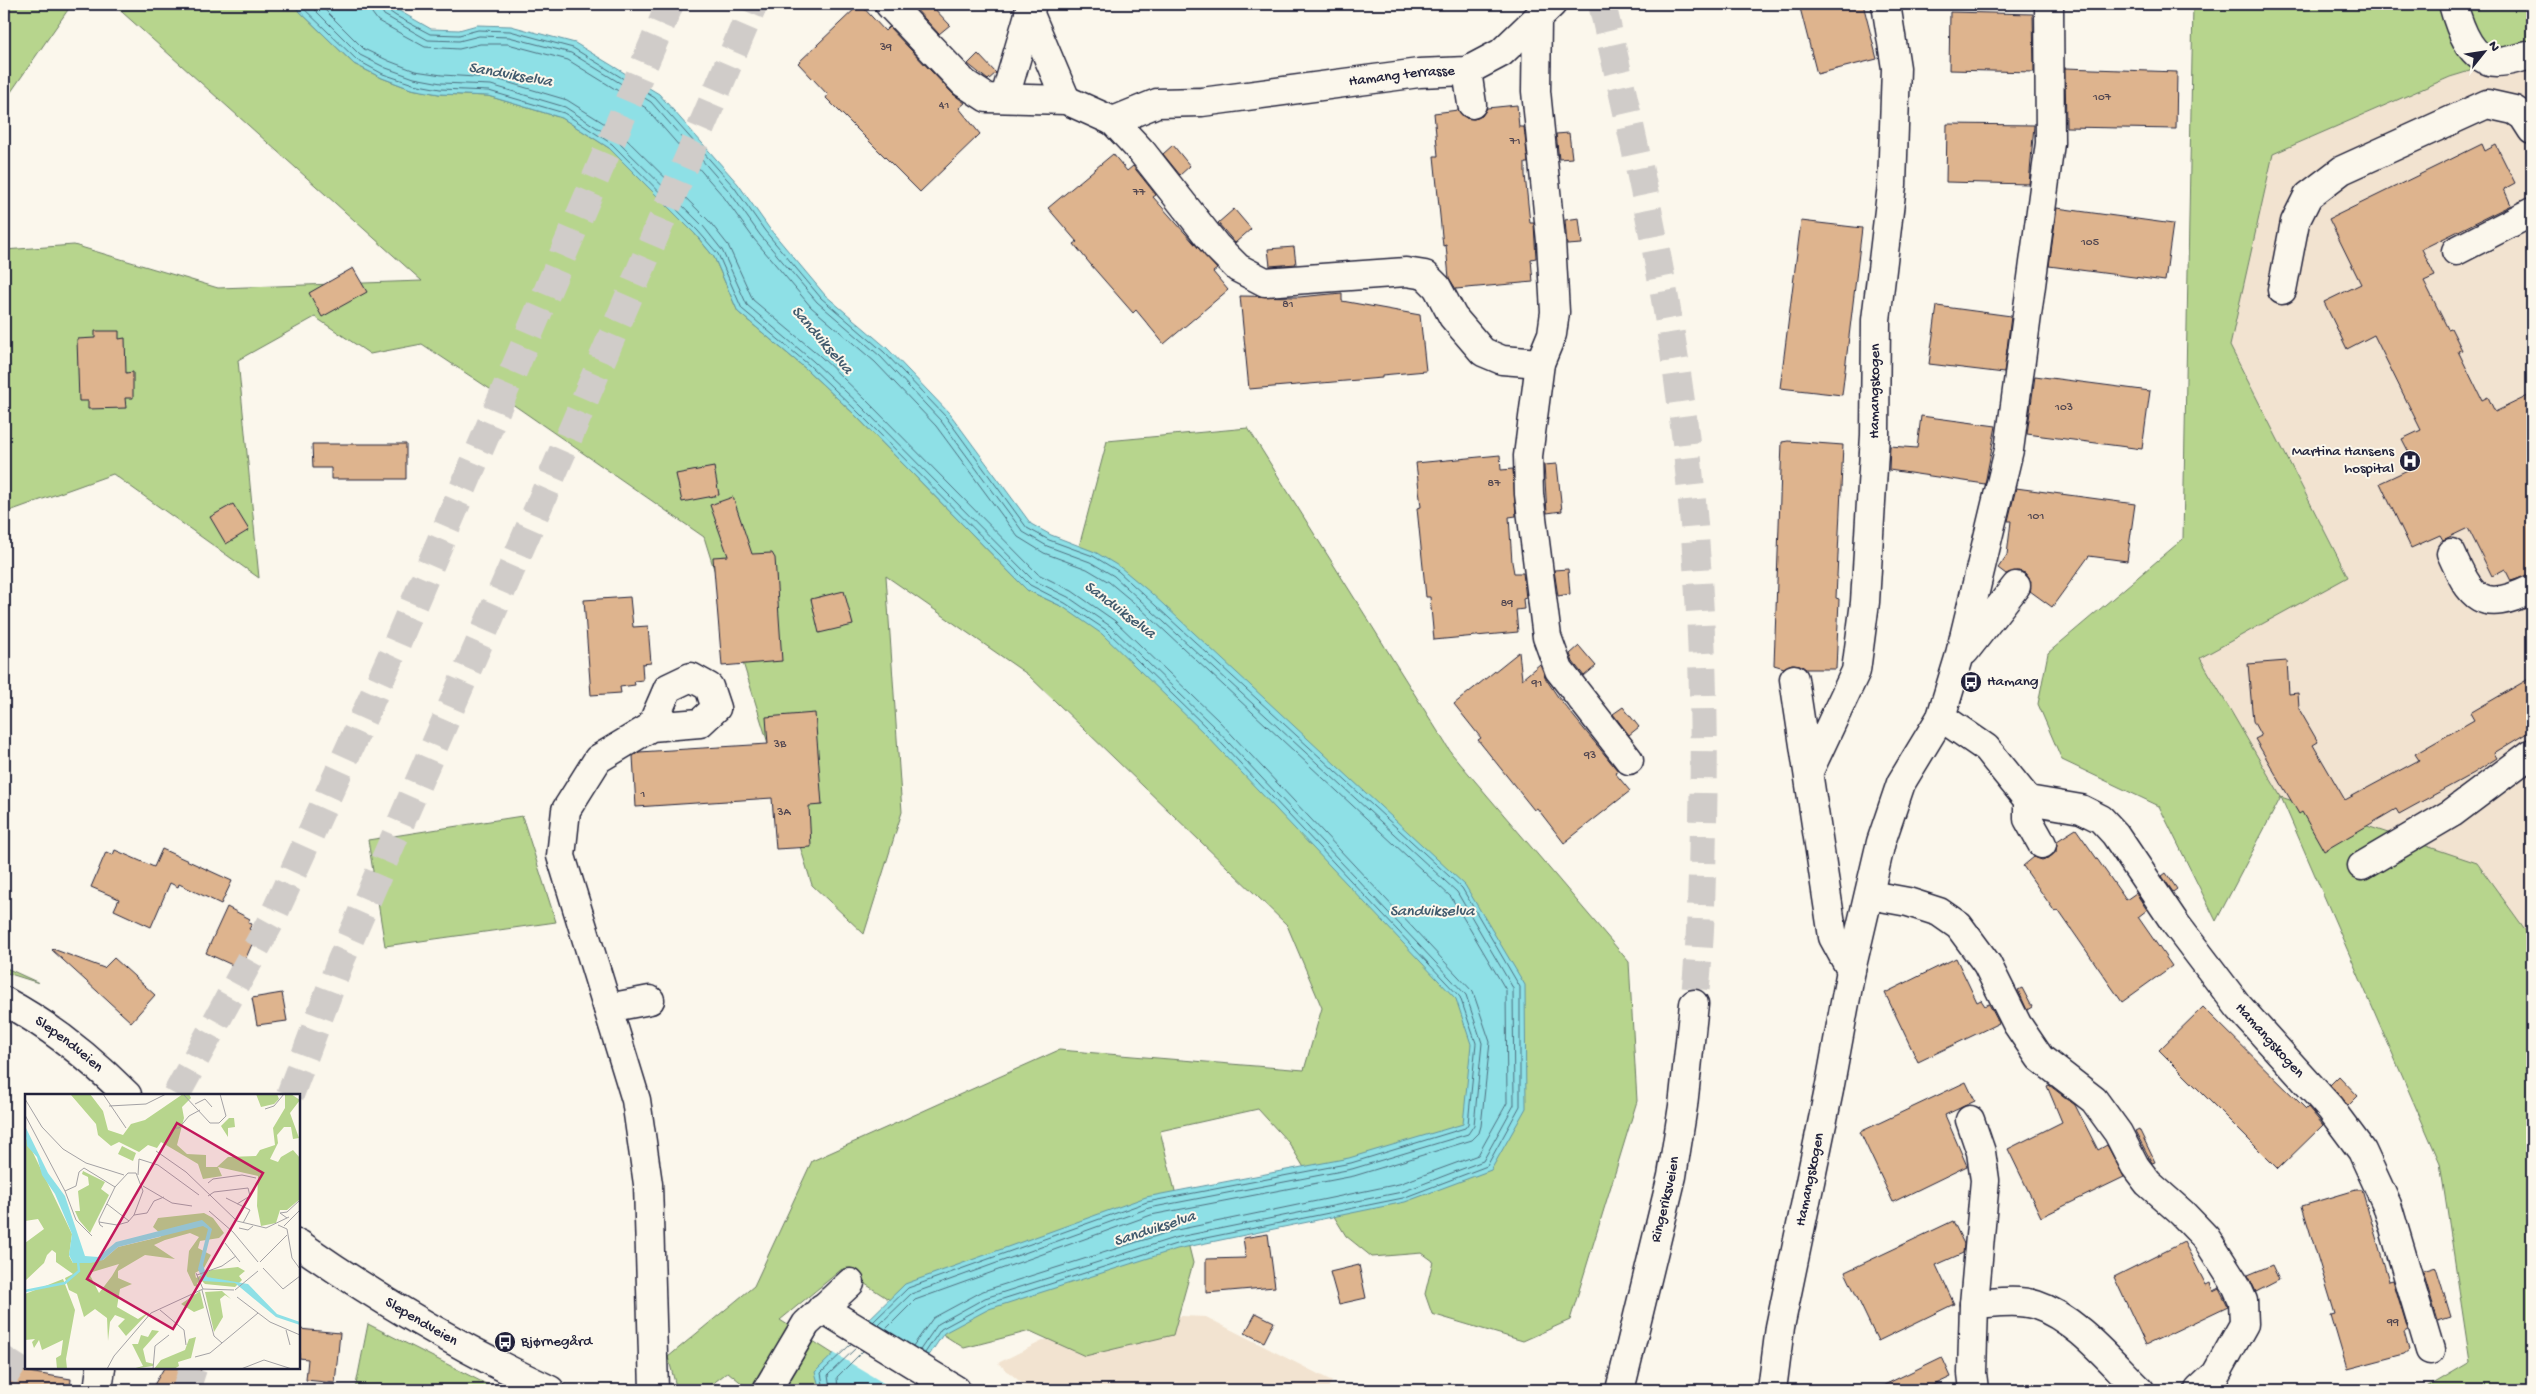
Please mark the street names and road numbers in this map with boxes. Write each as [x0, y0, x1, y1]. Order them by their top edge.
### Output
street label: Hamang terrasse [1348, 62, 1456, 91]
street label: Hamangskogen [1866, 344, 1885, 439]
street label: Hamangskogen [2231, 999, 2308, 1082]
street label: Slependveien [31, 1012, 107, 1077]
street label: Hamangskogen [1792, 1131, 1829, 1228]
street label: Ringeriksveien [1647, 1155, 1684, 1244]
street label: Slependveien [381, 1294, 461, 1350]

